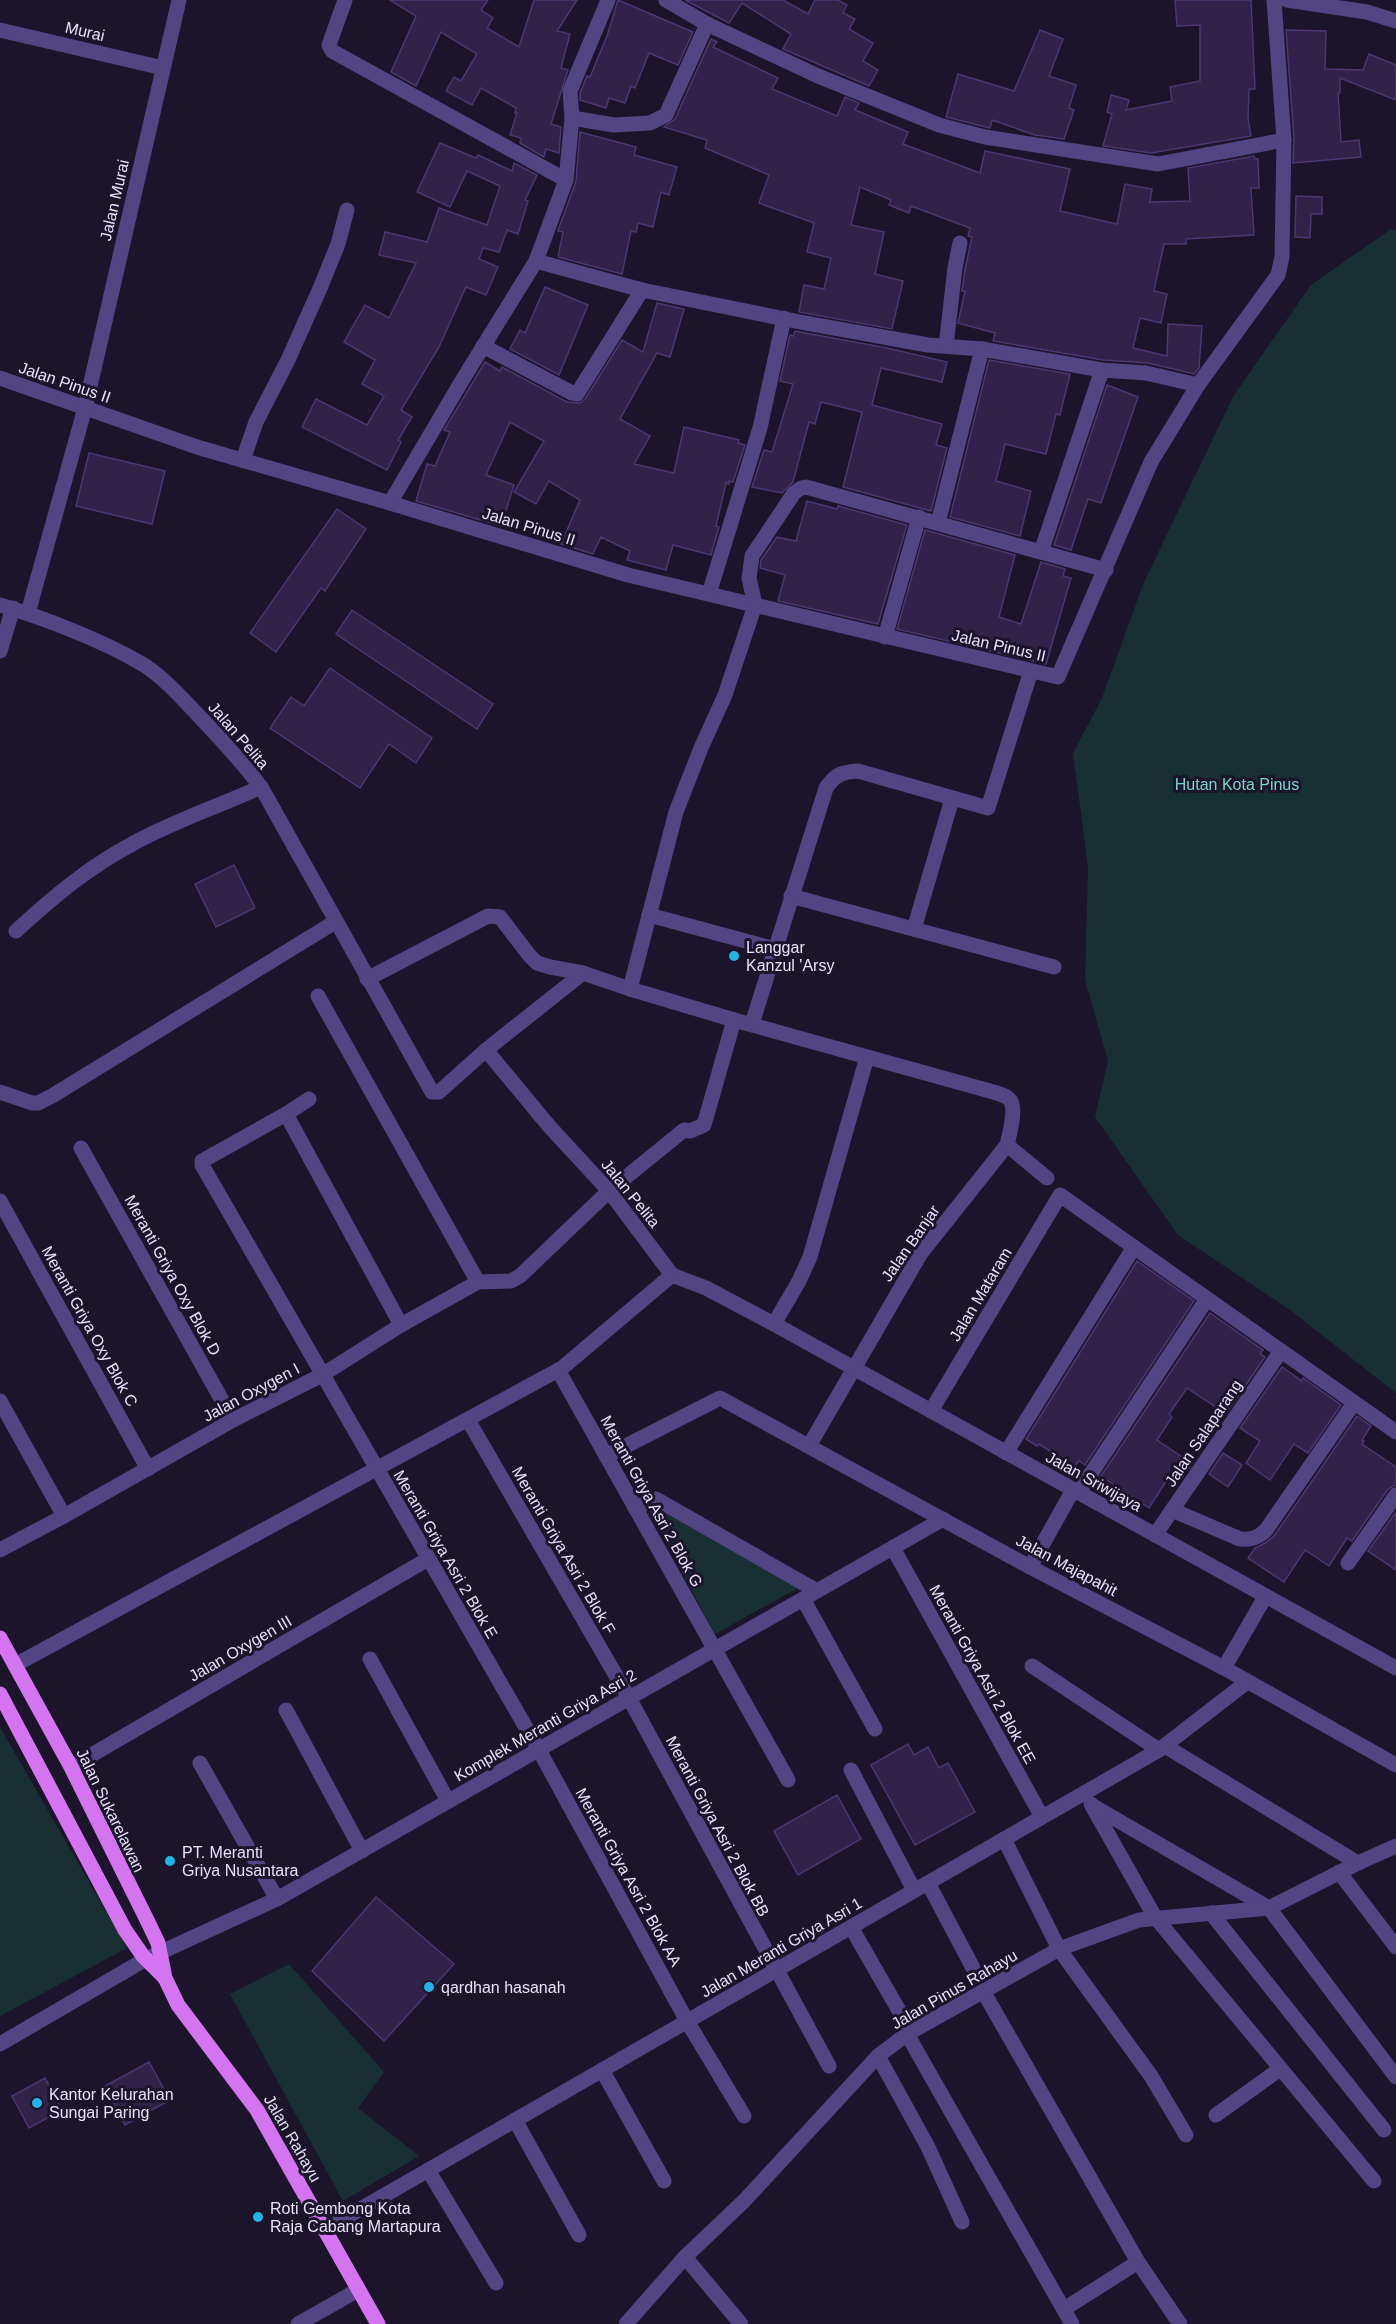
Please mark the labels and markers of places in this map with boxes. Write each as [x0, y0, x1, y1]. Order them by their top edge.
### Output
place label: Langgar Kanzul 'Arsy [746, 939, 834, 974]
marker: Langgar Kanzul 'Arsy [727, 949, 741, 963]
place label: PT. Meranti Griya Nusantara [182, 1844, 299, 1879]
marker: PT. Meranti Griya Nusantara [163, 1854, 177, 1868]
place label: qardhan hasanah [441, 1979, 566, 1996]
marker: qardhan hasanah [422, 1980, 436, 1994]
place label: Kantor Kelurahan Sungai Paring [49, 2086, 174, 2121]
marker: Kantor Kelurahan Sungai Paring [30, 2096, 44, 2110]
place label: Roti Gembong Kota Raja Cabang Martapura [270, 2200, 441, 2235]
marker: Roti Gembong Kota Raja Cabang Martapura [251, 2210, 265, 2224]

